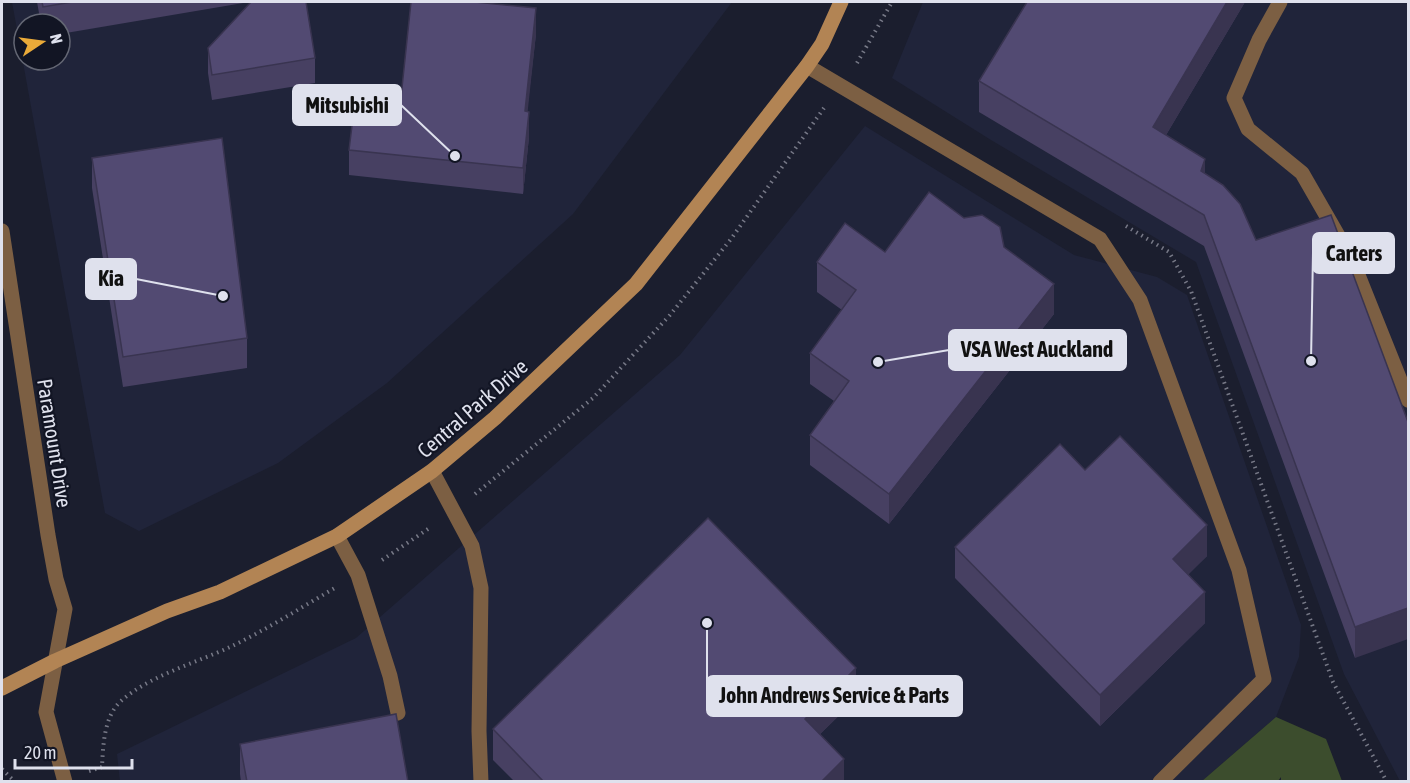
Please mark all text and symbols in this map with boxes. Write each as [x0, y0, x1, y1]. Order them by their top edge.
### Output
north arrow [12, 12, 72, 72]
text: N [47, 32, 66, 45]
callout: Mitsubishi [293, 85, 401, 125]
text: Mitsubishi [305, 92, 389, 118]
callout: Carters [1313, 233, 1394, 273]
text: Carters [1326, 240, 1383, 266]
callout: Kia [86, 259, 136, 299]
text: Kia [98, 265, 124, 291]
callout: VSA West Auckland [949, 330, 1126, 370]
text: VSA West Auckland [960, 336, 1113, 362]
street label: Central Park Drive [412, 354, 532, 462]
street label: Paramount Drive [33, 377, 77, 509]
callout: John Andrews Service & Parts [707, 676, 962, 716]
text: John Andrews Service & Parts [718, 682, 949, 708]
scale bar [15, 732, 132, 770]
text: 20 m [24, 742, 56, 763]

